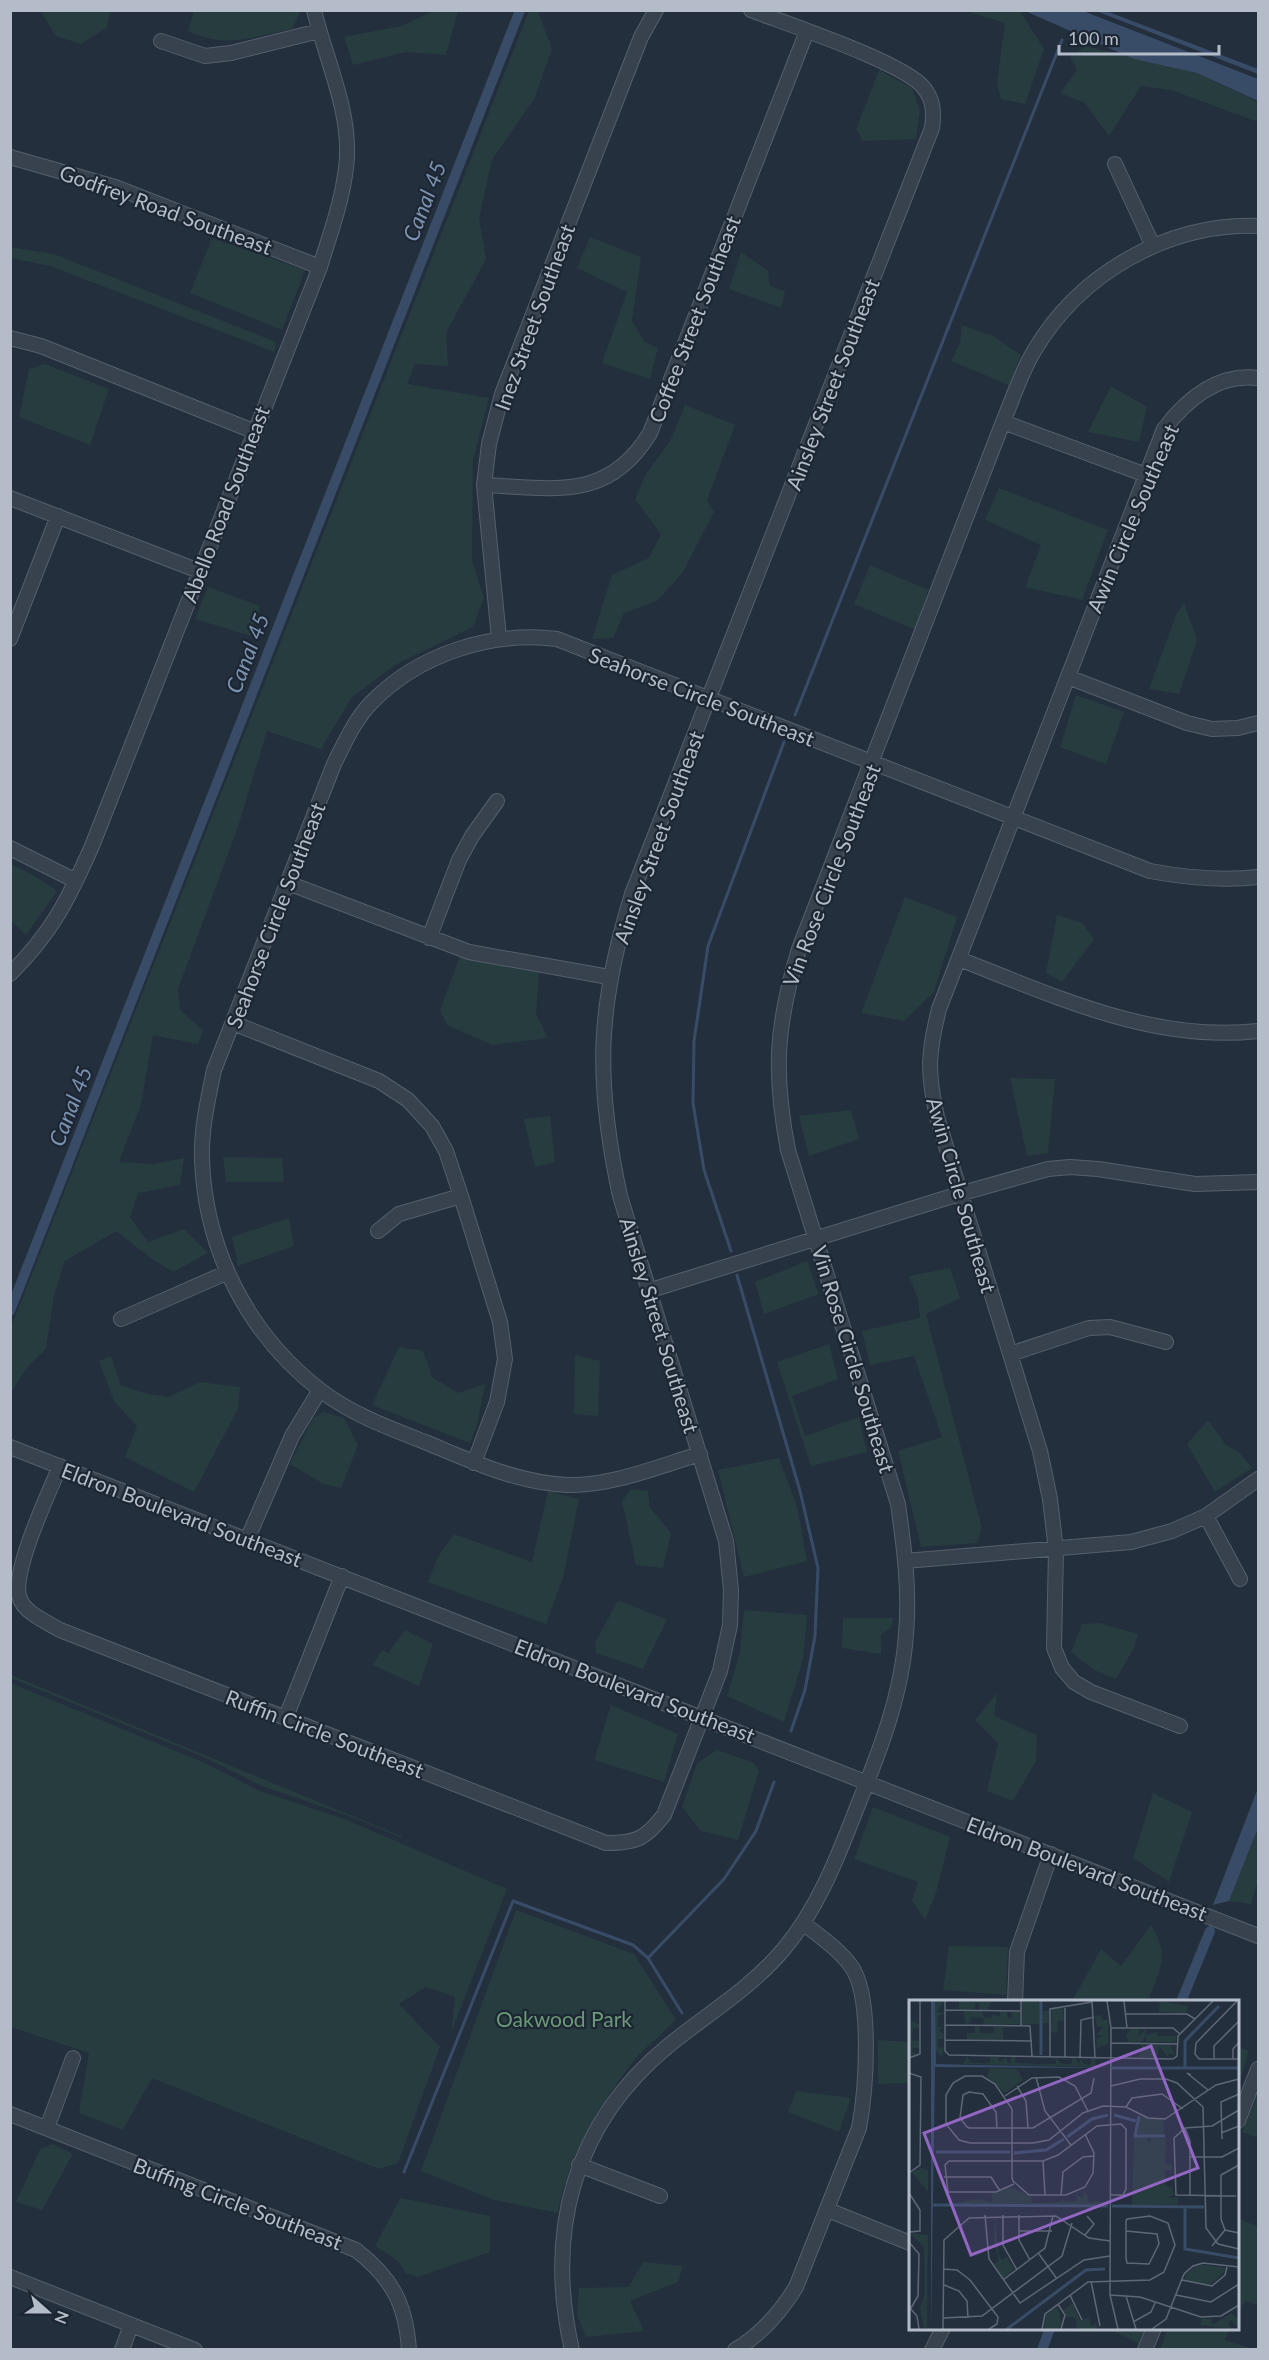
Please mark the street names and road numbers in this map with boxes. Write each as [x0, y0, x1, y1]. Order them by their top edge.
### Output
street label: Godfrey Road Southeast [56, 159, 276, 259]
street label: Coffee Street Southeast [643, 212, 745, 426]
street label: Inez Street Southeast [489, 220, 579, 414]
street label: Ainsley Street Southeast [780, 274, 884, 493]
street label: Abello Road Southeast [176, 402, 274, 606]
street label: Awin Circle Southeast [1081, 420, 1183, 616]
street label: Seahorse Circle Southeast [586, 641, 819, 751]
street label: Ainsley Street Southeast [608, 727, 708, 947]
street label: Vin Rose Circle Southeast [777, 760, 885, 990]
street label: Seahorse Circle Southeast [220, 798, 330, 1031]
street label: Awin Circle Southeast [922, 1094, 1002, 1296]
street label: Ainsley Street Southeast [615, 1214, 705, 1436]
street label: Vin Rose Circle Southeast [807, 1242, 901, 1476]
street label: Eldron Boulevard Southeast [58, 1457, 306, 1572]
street label: Eldron Boulevard Southeast [511, 1633, 759, 1748]
street label: Ruffin Circle Southeast [222, 1684, 428, 1783]
street label: Eldron Boulevard Southeast [963, 1811, 1211, 1926]
street label: Buffing Circle Southeast [130, 2152, 346, 2255]

